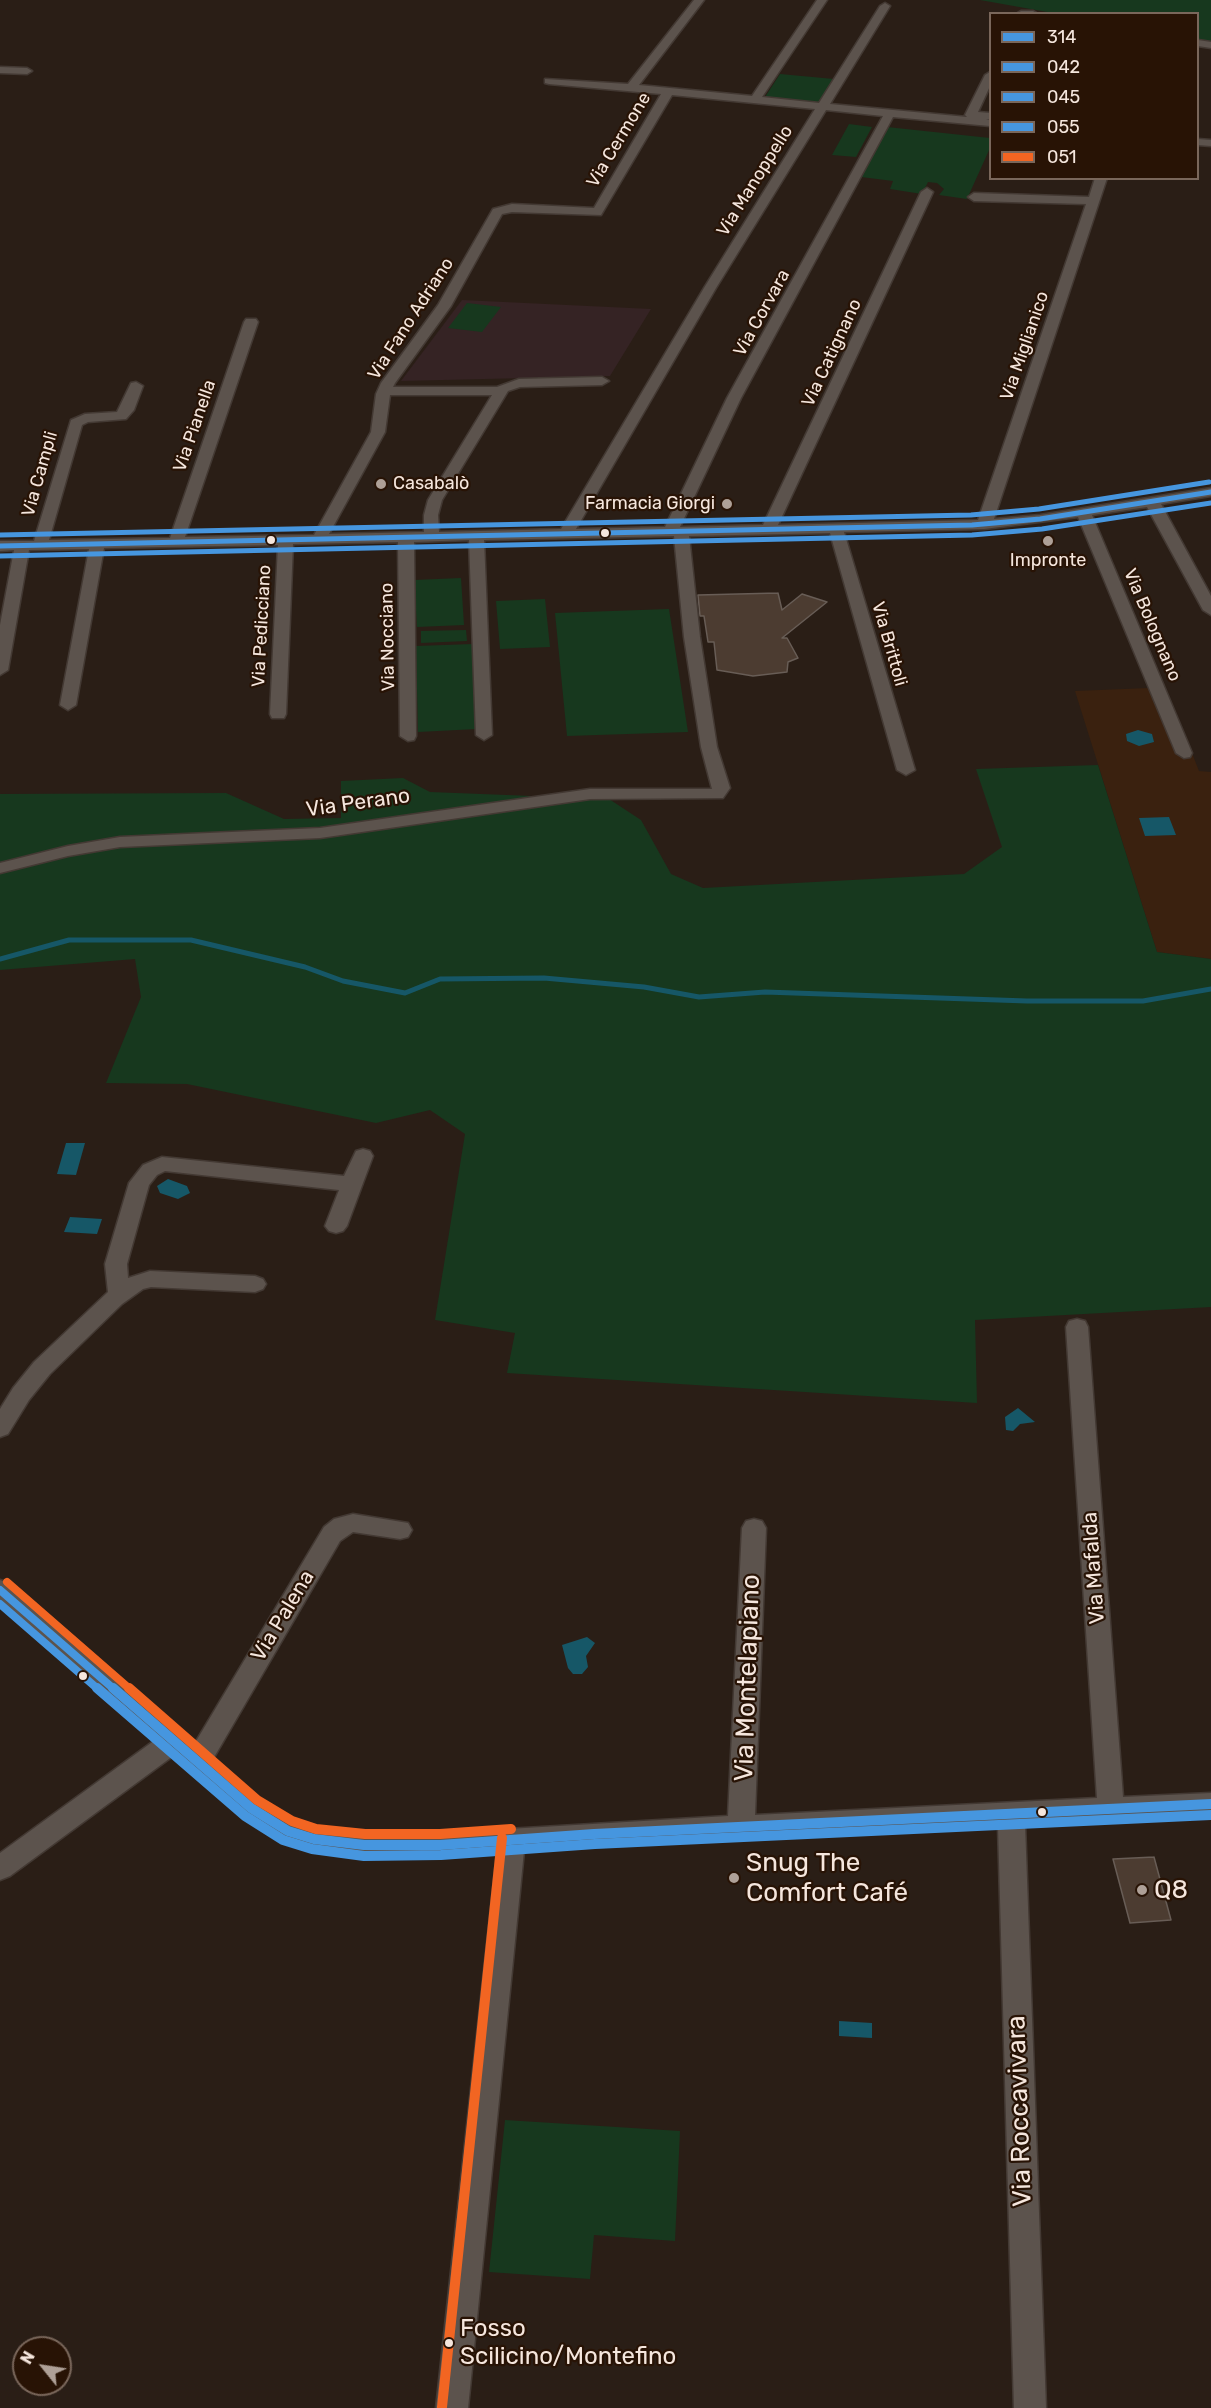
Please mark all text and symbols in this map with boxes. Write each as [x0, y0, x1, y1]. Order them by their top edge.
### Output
legend [989, 12, 1199, 180]
text: 314 [1047, 26, 1076, 48]
text: 042 [1047, 56, 1080, 78]
text: 045 [1047, 86, 1080, 108]
street label: Via Cermone [582, 89, 656, 191]
text: 055 [1047, 116, 1080, 138]
street label: Via Manoppello [712, 122, 798, 240]
text: 051 [1047, 146, 1077, 168]
street label: Via Fano Adriano [364, 254, 458, 384]
street label: Via Corvara [729, 266, 795, 360]
street label: Via Miglianico [996, 289, 1054, 403]
street label: Via Catignano [798, 296, 866, 410]
street label: Via Pianella [169, 377, 221, 475]
street label: Via Campli [18, 429, 62, 519]
place label: Casabalò [393, 473, 469, 495]
marker: Casabalò [374, 477, 388, 491]
place label: Farmacia Giorgi [585, 493, 715, 515]
marker: Farmacia Giorgi [720, 497, 734, 511]
unlabelled marker [599, 527, 611, 539]
unlabelled marker [265, 534, 277, 546]
marker: Impronte [1041, 534, 1055, 548]
place label: Impronte [1010, 550, 1086, 572]
street label: Via Pedicciano [248, 564, 276, 688]
street label: Via Bolognano [1119, 565, 1185, 685]
street label: Via Nocciano [376, 582, 400, 692]
street label: Via Brittoli [867, 599, 911, 689]
street label: Via Perano [304, 783, 412, 823]
street label: Via Mafalda [1078, 1511, 1110, 1625]
street label: Via Palena [246, 1566, 320, 1666]
street label: Via Montelapiano [729, 1574, 767, 1782]
unlabelled marker [77, 1670, 89, 1682]
unlabelled marker [1036, 1806, 1048, 1818]
place label: Snug The Comfort Café [746, 1847, 908, 1908]
marker: Snug The Comfort Café [727, 1871, 741, 1885]
place label: Q8 [1154, 1874, 1188, 1906]
marker: Q8 [1135, 1883, 1149, 1897]
street label: Via Roccavivara [1001, 2015, 1039, 2207]
place label: Fosso Scilicino/Montefino [460, 2315, 676, 2371]
north arrow [12, 2336, 72, 2396]
marker: Fosso Scilicino/Montefino [443, 2337, 455, 2349]
text: N [17, 2348, 39, 2367]

